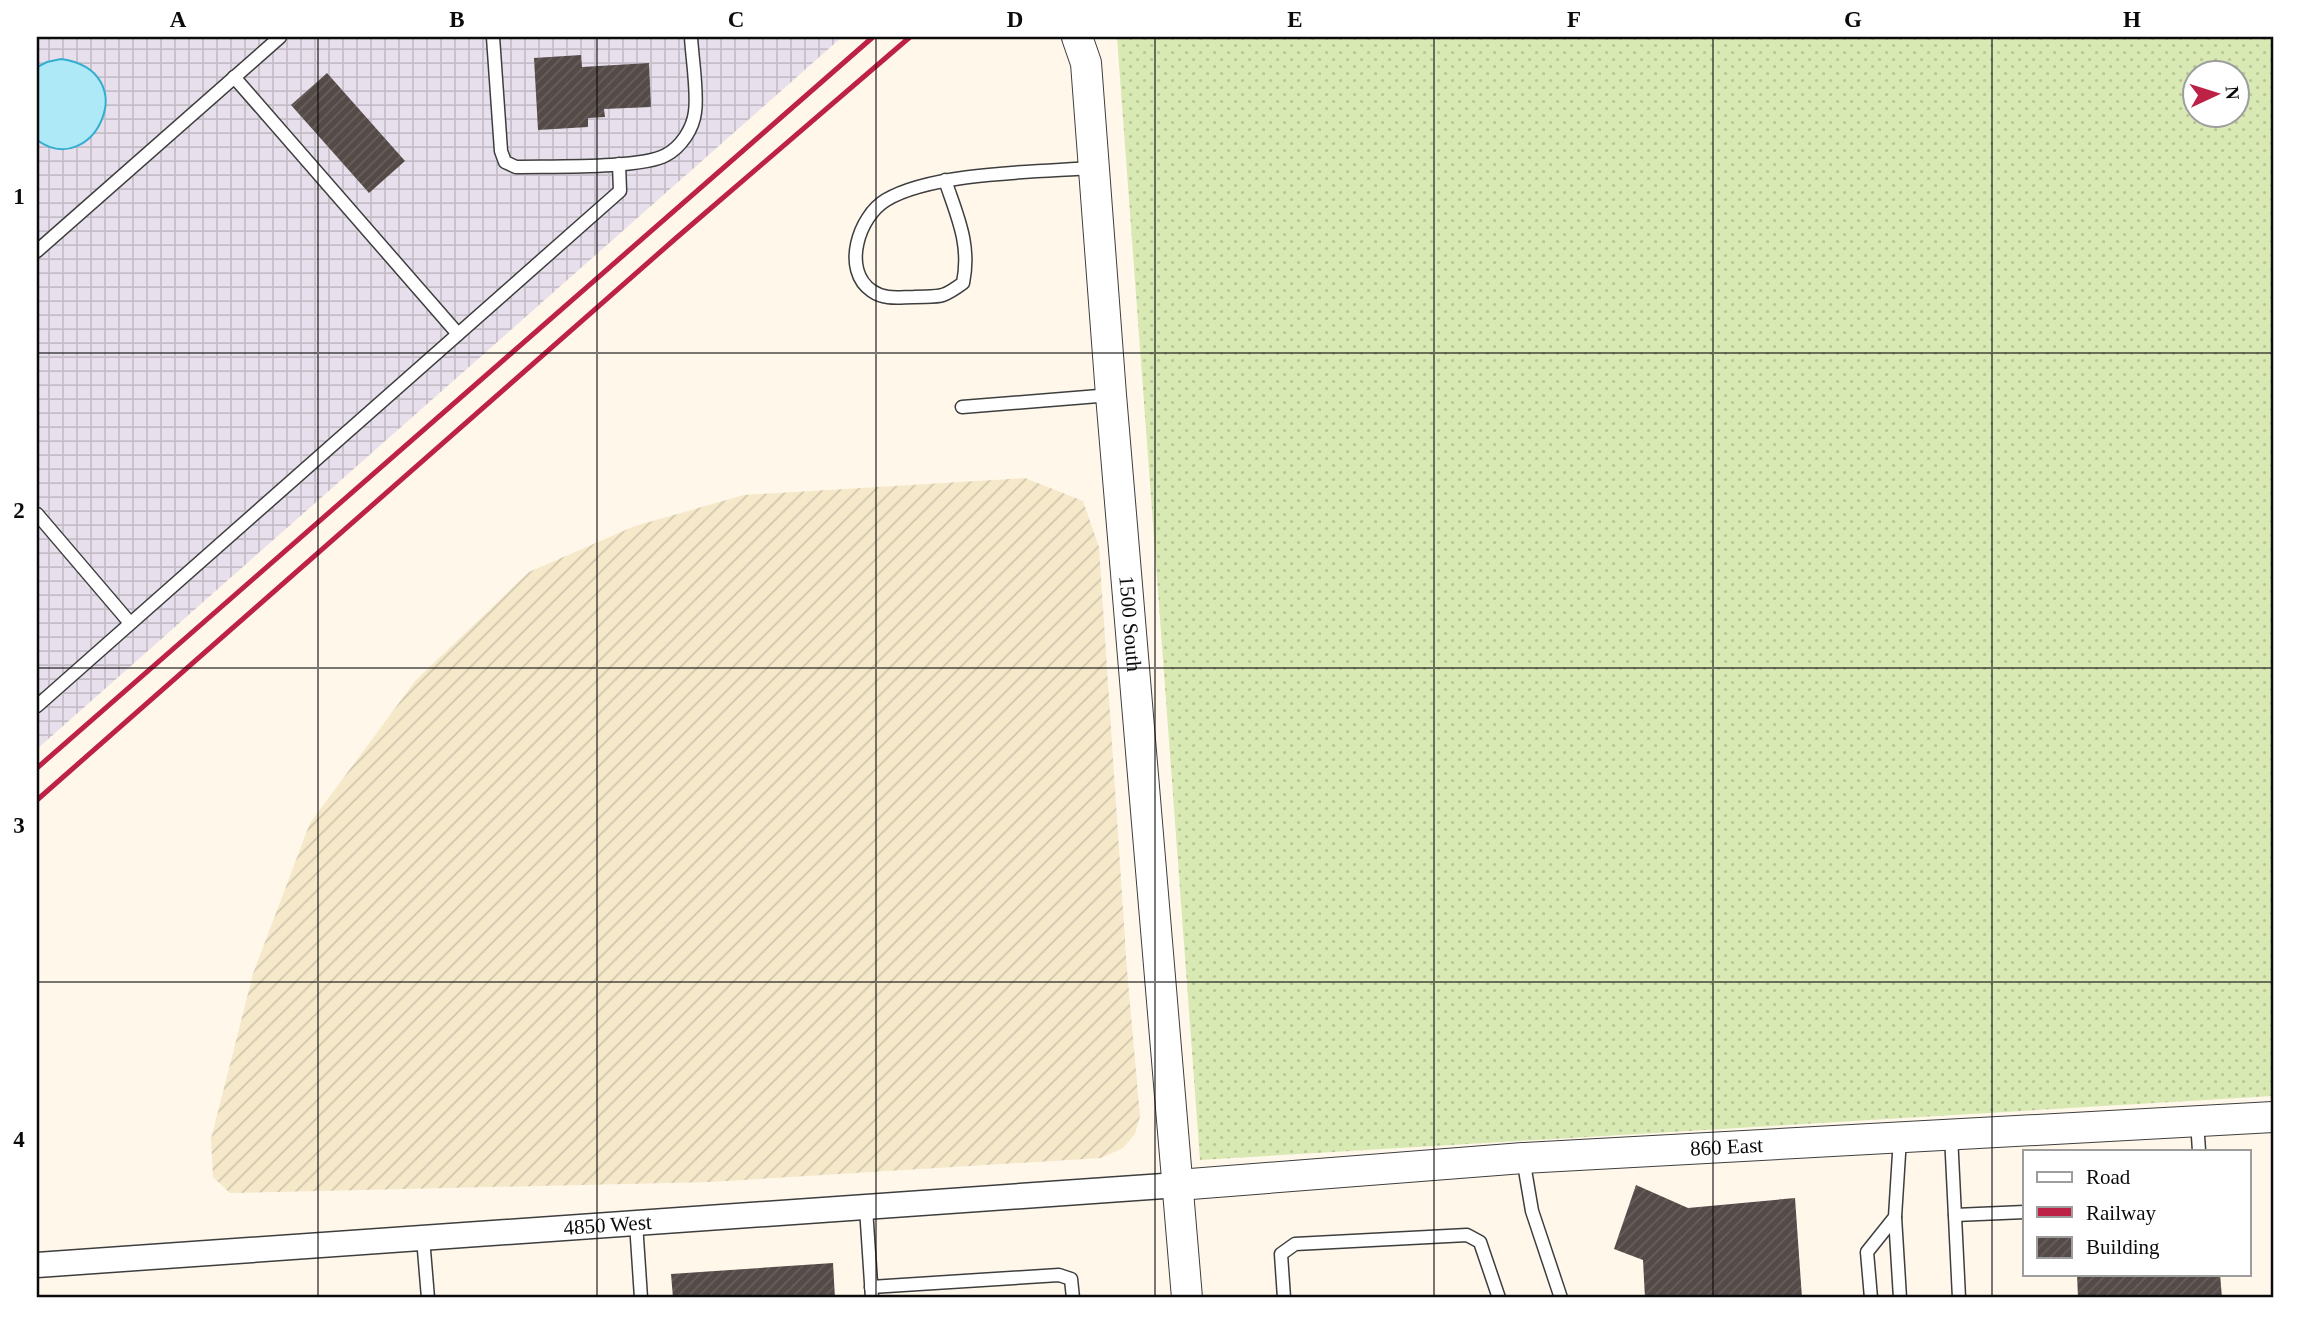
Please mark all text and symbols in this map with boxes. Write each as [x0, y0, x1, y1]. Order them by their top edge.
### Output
text: A [170, 7, 187, 32]
text: B [449, 7, 465, 32]
text: C [728, 7, 744, 32]
text: D [1007, 7, 1023, 32]
text: E [1287, 7, 1303, 32]
text: F [1567, 7, 1581, 32]
text: G [1844, 7, 1862, 32]
text: H [2123, 7, 2141, 32]
north arrow [2180, 60, 2250, 130]
text: N [2222, 85, 2243, 101]
text: 1 [13, 184, 25, 209]
text: 2 [13, 498, 25, 523]
street label: 1500 South [1114, 575, 1146, 673]
text: 3 [13, 813, 25, 838]
text: 4 [13, 1127, 25, 1152]
street label: 860 East [1690, 1133, 1764, 1161]
legend [2023, 1150, 2250, 1276]
text: Road [2086, 1165, 2131, 1189]
text: Railway [2086, 1201, 2156, 1225]
street label: 4850 West [563, 1210, 653, 1240]
text: Building [2086, 1235, 2160, 1259]

